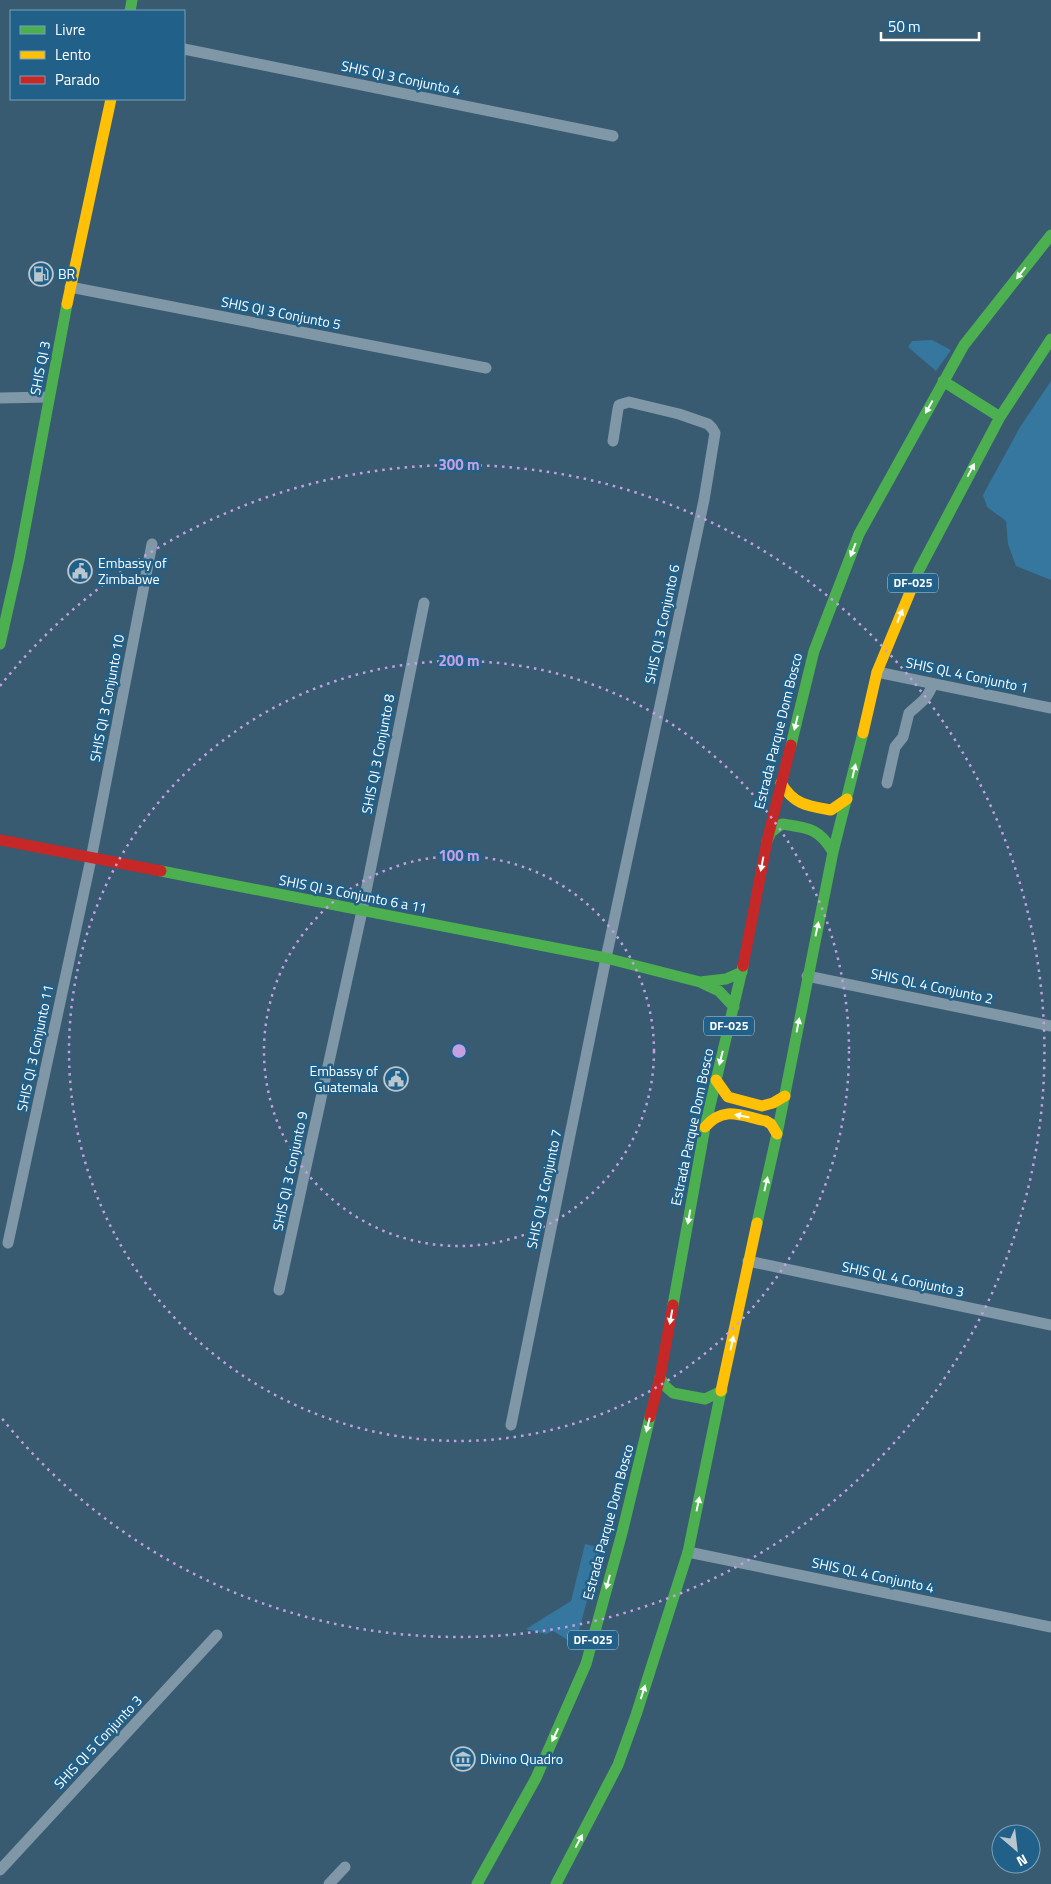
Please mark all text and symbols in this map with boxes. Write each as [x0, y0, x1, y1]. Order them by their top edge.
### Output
legend [10, 10, 185, 100]
scale bar [881, 10, 978, 42]
text: 50 m [888, 15, 921, 38]
text: Livre [55, 18, 85, 41]
text: Lento [55, 43, 91, 66]
street label: SHIS QI 3 Conjunto 4 [340, 55, 463, 100]
text: Parado [55, 68, 100, 91]
fuel station icon: BR [28, 261, 54, 287]
place label: BR [58, 263, 75, 284]
one-way arrow [1015, 266, 1026, 279]
street label: SHIS QI 3 Conjunto 5 [219, 291, 343, 334]
street label: SHIS QI 3 [24, 339, 55, 397]
one-way arrow [925, 400, 933, 414]
text: 300 m [438, 453, 480, 476]
one-way arrow [967, 463, 976, 477]
one-way arrow [849, 543, 857, 558]
place label: Embassy of Zimbabwe [98, 552, 167, 589]
public building icon: Embassy of Zimbabwe [67, 558, 93, 584]
street label: SHIS QI 3 Conjunto 6 [639, 562, 684, 685]
road number: DF-025 [888, 574, 938, 592]
one-way arrow [896, 608, 904, 623]
street label: SHIS QI 3 Conjunto 10 [84, 632, 129, 763]
text: 200 m [438, 649, 480, 672]
street label: Estrada Parque Dom Bosco [748, 650, 807, 811]
street label: SHIS QL 4 Conjunto 1 [904, 651, 1030, 698]
street label: SHIS QI 3 Conjunto 8 [356, 692, 399, 816]
one-way arrow [792, 716, 800, 731]
one-way arrow [850, 763, 858, 778]
text: 100 m [438, 844, 480, 867]
one-way arrow [758, 857, 766, 873]
street label: SHIS QI 3 Conjunto 6 a 11 [277, 869, 429, 918]
one-way arrow [813, 921, 821, 936]
street label: SHIS QL 4 Conjunto 2 [869, 962, 995, 1009]
street label: SHIS QI 3 Conjunto 11 [11, 982, 58, 1113]
road number: DF-025 [704, 1016, 754, 1036]
one-way arrow [795, 1017, 803, 1033]
centre of rings [450, 1042, 468, 1060]
street label: Estrada Parque Dom Bosco [665, 1046, 718, 1208]
one-way arrow [717, 1050, 725, 1065]
place label: Embassy of Guatemala [309, 1060, 378, 1097]
public building icon: Embassy of Guatemala [383, 1066, 409, 1092]
street label: SHIS QI 3 Conjunto 9 [267, 1109, 312, 1232]
one-way arrow [733, 1111, 749, 1119]
street label: SHIS QI 3 Conjunto 7 [521, 1127, 566, 1250]
one-way arrow [762, 1177, 770, 1192]
one-way arrow [684, 1209, 692, 1225]
street label: SHIS QL 4 Conjunto 3 [840, 1255, 966, 1302]
one-way arrow [667, 1309, 675, 1324]
one-way arrow [728, 1335, 736, 1351]
one-way arrow [644, 1417, 652, 1432]
street label: Estrada Parque Dom Bosco [577, 1442, 638, 1602]
one-way arrow [694, 1497, 702, 1512]
street label: SHIS QL 4 Conjunto 4 [810, 1551, 936, 1598]
one-way arrow [604, 1575, 612, 1590]
road number: DF-025 [568, 1630, 618, 1650]
one-way arrow [640, 1685, 648, 1700]
street label: SHIS QI 5 Conjunto 3 [49, 1690, 147, 1793]
one-way arrow [551, 1728, 559, 1742]
museum icon: Divino Quadro [450, 1746, 476, 1772]
place label: Divino Quadro [480, 1748, 563, 1769]
north arrow [991, 1824, 1041, 1874]
one-way arrow [575, 1834, 583, 1849]
text: N [1013, 1849, 1032, 1872]

